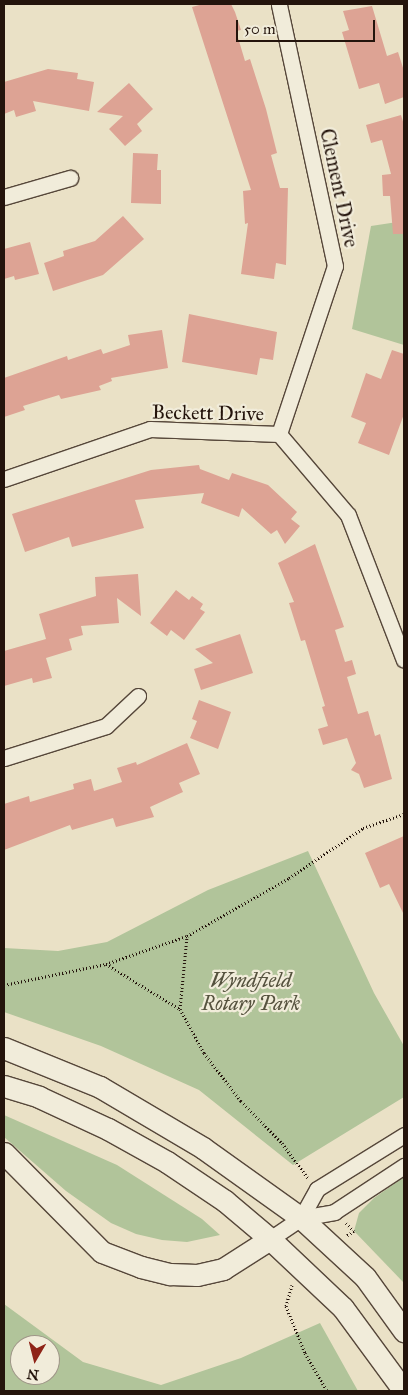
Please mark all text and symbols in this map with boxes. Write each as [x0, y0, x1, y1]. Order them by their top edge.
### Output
scale bar [238, 10, 377, 42]
text: 50 m [244, 20, 276, 38]
street label: Clement Drive [315, 126, 363, 250]
street label: Beckett Drive [152, 400, 264, 426]
park label: Wyndfield Rotary Park [202, 969, 300, 1016]
north arrow [10, 1335, 60, 1385]
text: N [26, 1365, 40, 1384]

